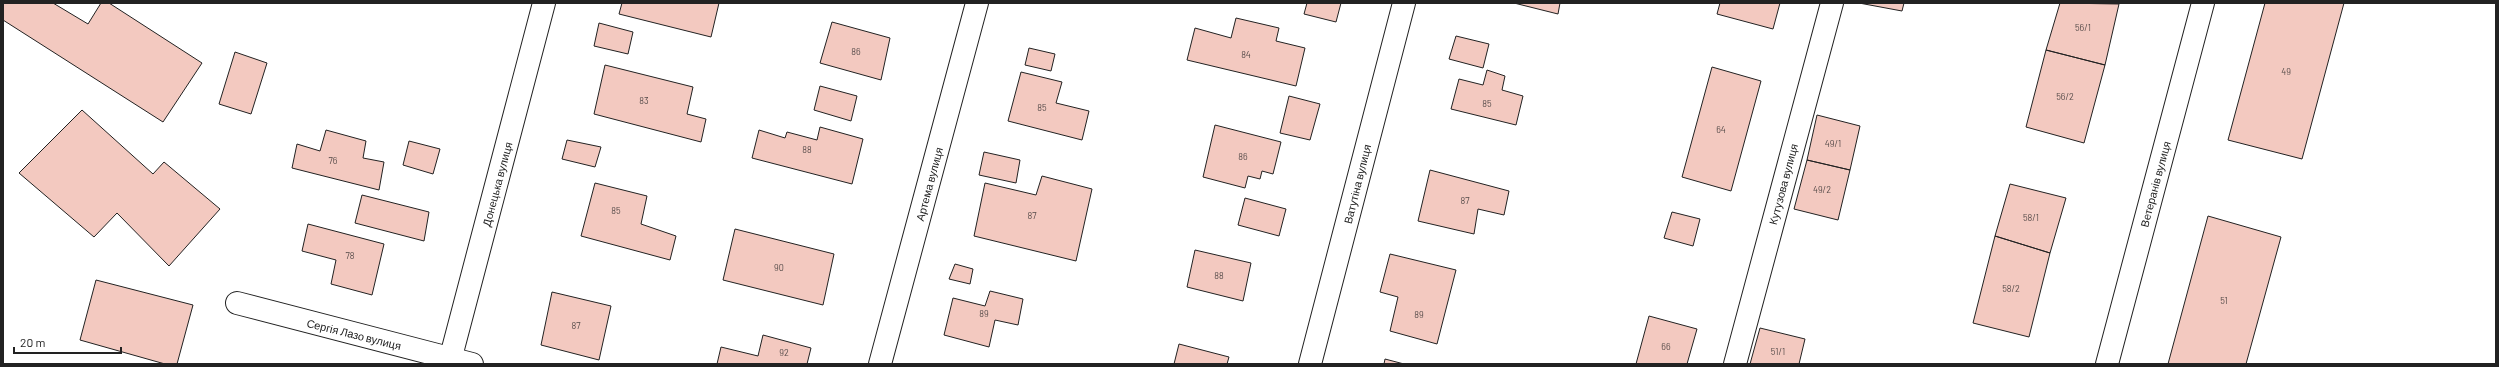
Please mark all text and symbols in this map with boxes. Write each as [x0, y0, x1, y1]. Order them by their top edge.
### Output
house number: 56/1 [2075, 22, 2091, 33]
house number: 86 [851, 46, 861, 57]
house number: 84 [1241, 49, 1251, 60]
house number: 49 [2281, 66, 2291, 77]
house number: 56/2 [2056, 91, 2074, 102]
house number: 83 [639, 95, 649, 106]
house number: 85 [1482, 98, 1492, 109]
house number: 85 [1037, 102, 1047, 113]
house number: 64 [1716, 124, 1726, 135]
house number: 49/1 [1825, 138, 1841, 149]
street label: Ветеранів вулиця [2137, 139, 2173, 228]
street label: Донецька вулиця [479, 140, 515, 228]
street label: Кутузова вулиця [1766, 142, 1800, 226]
street label: Ватутіна вулиця [1341, 143, 1373, 225]
house number: 88 [802, 144, 812, 155]
street label: Артема вулиця [913, 146, 945, 222]
house number: 86 [1238, 151, 1248, 162]
house number: 76 [329, 155, 338, 166]
house number: 49/2 [1813, 184, 1831, 195]
house number: 87 [1461, 195, 1470, 206]
house number: 85 [611, 205, 621, 216]
house number: 87 [1028, 210, 1037, 221]
house number: 58/1 [2023, 212, 2039, 223]
house number: 78 [346, 250, 355, 261]
house number: 90 [774, 262, 784, 273]
house number: 88 [1214, 270, 1224, 281]
house number: 58/2 [2002, 283, 2020, 294]
house number: 51 [2220, 295, 2228, 306]
house number: 89 [979, 308, 989, 319]
house number: 89 [1414, 309, 1424, 320]
street label: Сергія Лазо вулиця [305, 316, 403, 352]
house number: 87 [572, 320, 581, 331]
scale bar [14, 329, 121, 355]
text: 20 m [20, 335, 46, 349]
house number: 66 [1661, 341, 1671, 352]
house number: 51/1 [1771, 346, 1785, 357]
house number: 92 [779, 347, 789, 358]

